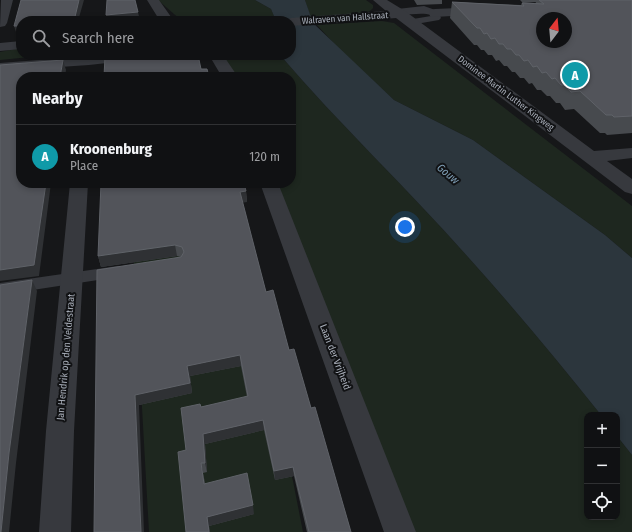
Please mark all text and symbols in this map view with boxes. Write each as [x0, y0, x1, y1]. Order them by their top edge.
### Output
street label: Walraven van Hallstraat [301, 10, 389, 26]
north arrow [536, 12, 572, 48]
search box [16, 16, 296, 60]
icon: search [30, 27, 52, 49]
text: Search here [62, 29, 134, 47]
street label: Dominee Martin Luther Kingweg [456, 54, 557, 133]
pin: A [562, 60, 588, 90]
text: Nearby [32, 88, 83, 109]
text: Kroonenburg [70, 140, 152, 158]
text: A [41, 149, 49, 164]
text: 120 m [249, 149, 280, 164]
text: Place [70, 158, 98, 173]
water label: Gouw [434, 161, 462, 188]
your location [395, 217, 415, 237]
street label: Jan Hendrik op den Veldestraat [54, 292, 78, 421]
street label: Laan der Vrijheid [317, 322, 353, 392]
map controls [584, 412, 620, 520]
button: + [584, 412, 620, 448]
button: − [584, 448, 620, 484]
button: locate [584, 484, 620, 520]

